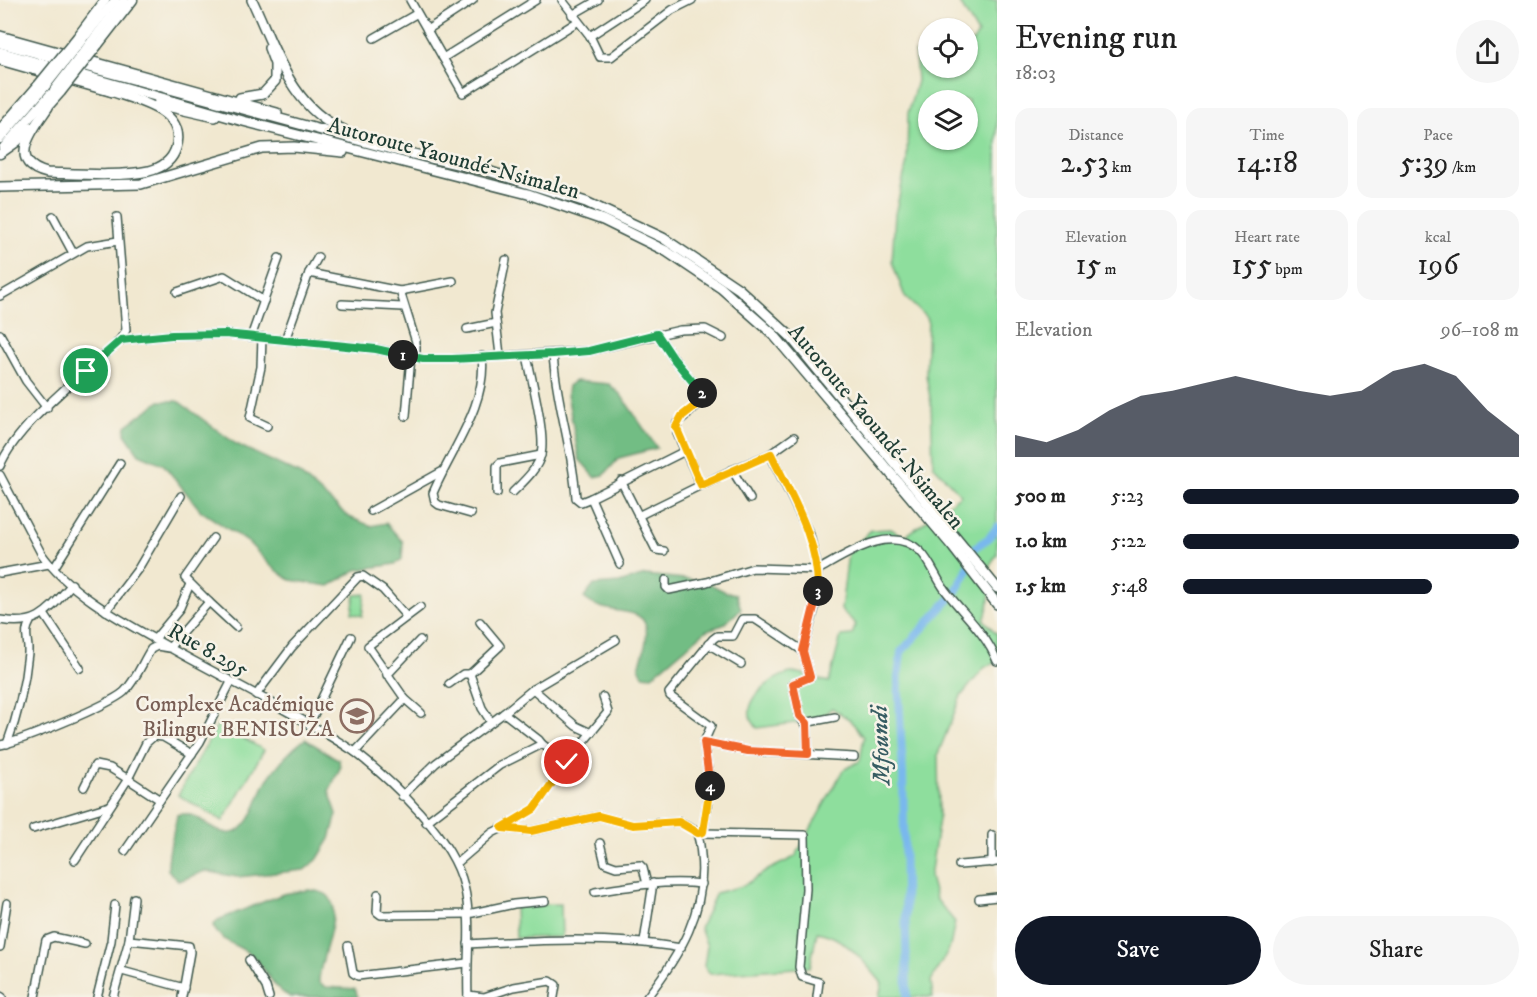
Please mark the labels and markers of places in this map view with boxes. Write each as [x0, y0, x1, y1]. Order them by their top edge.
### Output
pin: 1 [388, 340, 418, 370]
pin [60, 345, 111, 396]
pin: 2 [687, 378, 717, 408]
pin: 3 [803, 576, 833, 606]
place label: Complexe Académique Bilingue BENISUZA [135, 691, 335, 743]
school or university icon: Complexe Académique Bilingue BENISUZA [339, 698, 375, 734]
pin [541, 736, 592, 787]
pin: 4 [695, 771, 725, 801]

